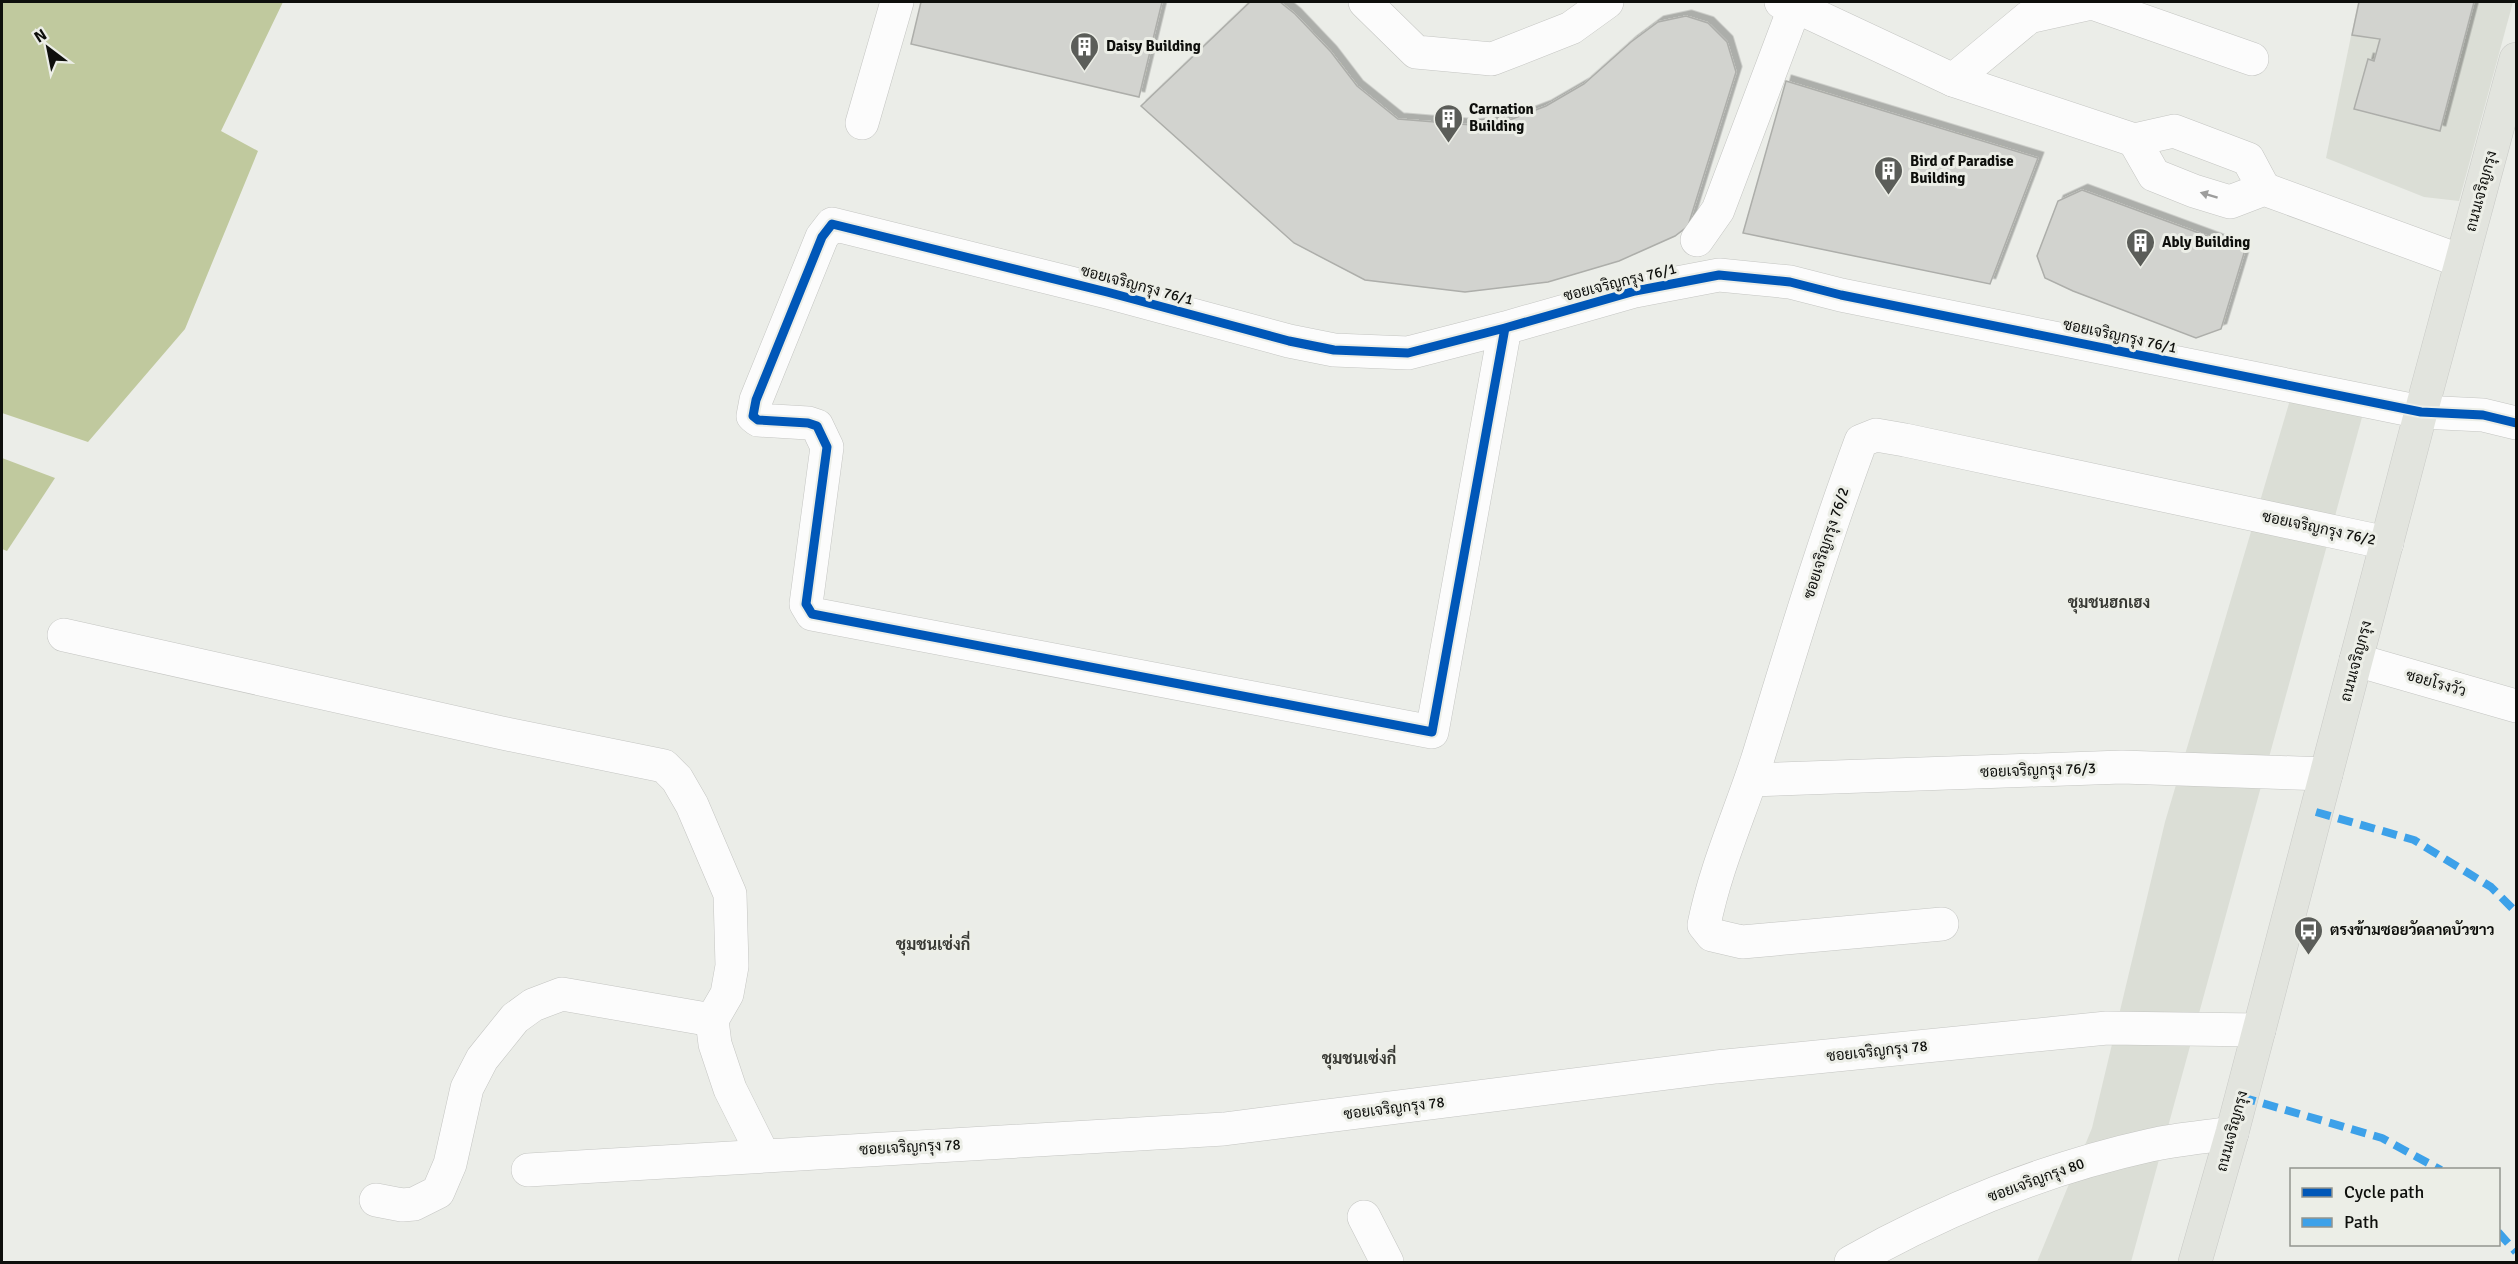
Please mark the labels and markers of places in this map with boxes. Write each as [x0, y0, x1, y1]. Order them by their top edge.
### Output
building icon: Daisy Building [1069, 30, 1101, 72]
place label: Daisy Building [1106, 37, 1201, 55]
place label: Carnation Building [1469, 100, 1534, 135]
building icon: Carnation Building [1432, 102, 1464, 144]
place label: Bird of Paradise Building [1910, 152, 2014, 187]
building icon: Bird of Paradise Building [1873, 154, 1905, 196]
building icon: Ably Building [2125, 226, 2157, 268]
place label: Ably Building [2162, 233, 2250, 251]
bus stop icon: ตรงข้ามซอยวัดลาดบัวขาว [2293, 914, 2325, 956]
place label: ตรงข้ามซอยวัดลาดบัวขาว [2330, 920, 2495, 939]

